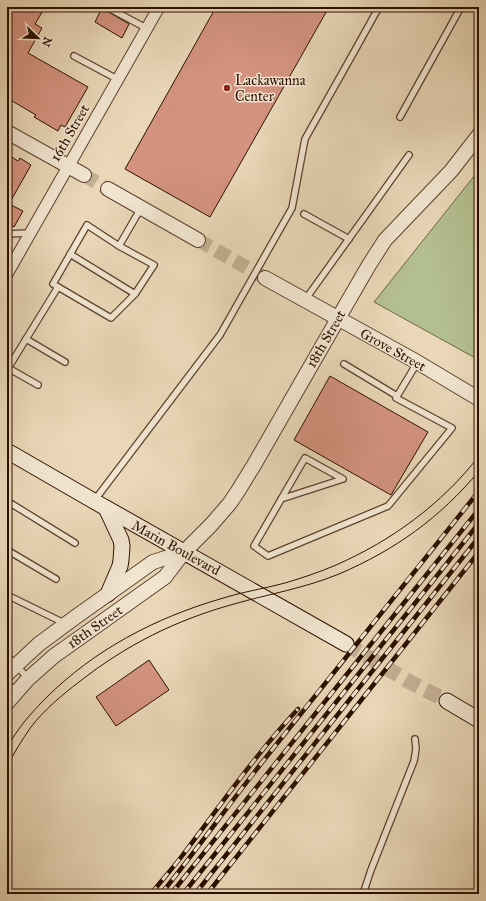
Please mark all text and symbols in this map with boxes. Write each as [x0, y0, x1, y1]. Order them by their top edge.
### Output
north arrow [18, 18, 58, 58]
text: N [39, 35, 55, 49]
place label: Lackawanna Center [235, 72, 306, 105]
marker: Lackawanna Center [222, 83, 232, 93]
street label: 16th Street [47, 101, 93, 165]
street label: 18th Street [303, 307, 349, 371]
street label: Grove Street [357, 325, 429, 375]
street label: Marin Boulevard [129, 517, 223, 579]
street label: 18th Street [64, 602, 126, 652]

